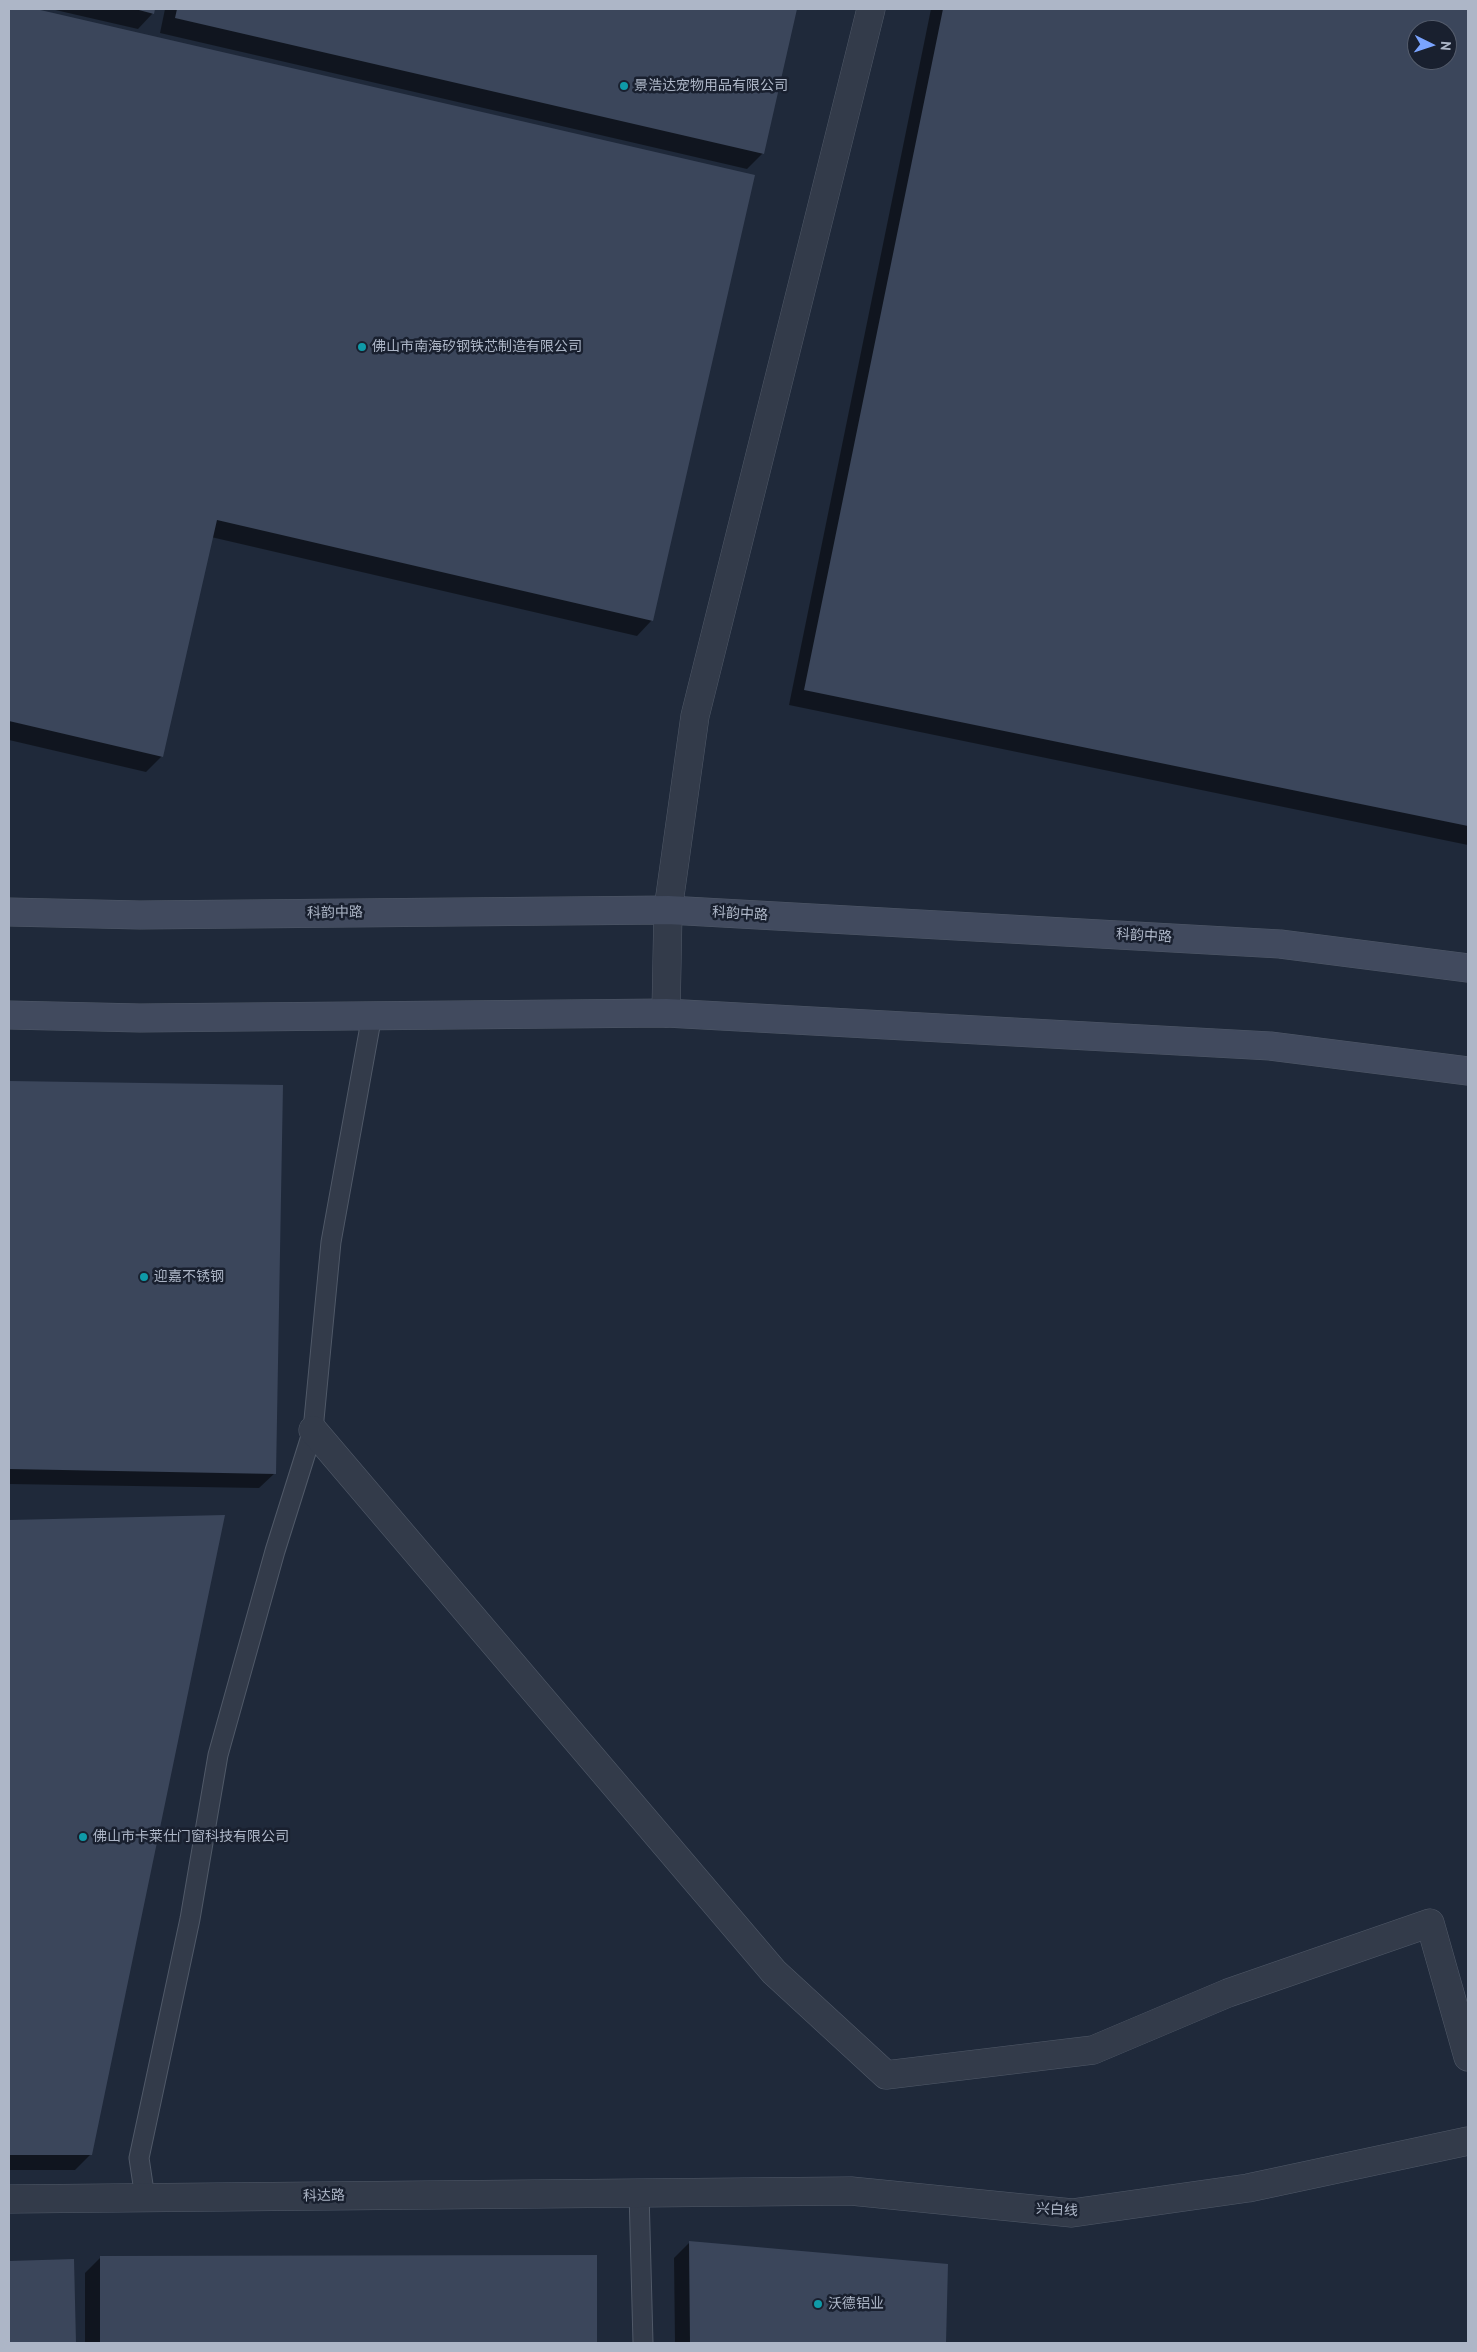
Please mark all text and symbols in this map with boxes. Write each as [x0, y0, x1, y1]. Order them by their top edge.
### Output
north arrow [1407, 20, 1457, 70]
text: N [1437, 41, 1455, 51]
place label: 景浩达宠物用品有限公司 [634, 78, 788, 94]
marker: 景浩达宠物用品有限公司 [618, 80, 630, 92]
place label: 佛山市南海矽钢铁芯制造有限公司 [372, 339, 582, 355]
marker: 佛山市南海矽钢铁芯制造有限公司 [356, 341, 368, 353]
street label: 科韵中路 [307, 904, 363, 922]
street label: 科韵中路 [712, 904, 768, 924]
street label: 科韵中路 [1116, 926, 1172, 946]
place label: 迎嘉不锈钢 [154, 1269, 224, 1285]
marker: 迎嘉不锈钢 [138, 1271, 150, 1283]
place label: 佛山市卡莱仕门窗科技有限公司 [93, 1829, 289, 1845]
marker: 佛山市卡莱仕门窗科技有限公司 [77, 1831, 89, 1843]
street label: 科达路 [303, 2187, 345, 2205]
street label: 兴白线 [1036, 2201, 1078, 2219]
place label: 沃德铝业 [828, 2296, 884, 2312]
marker: 沃德铝业 [812, 2298, 824, 2310]

